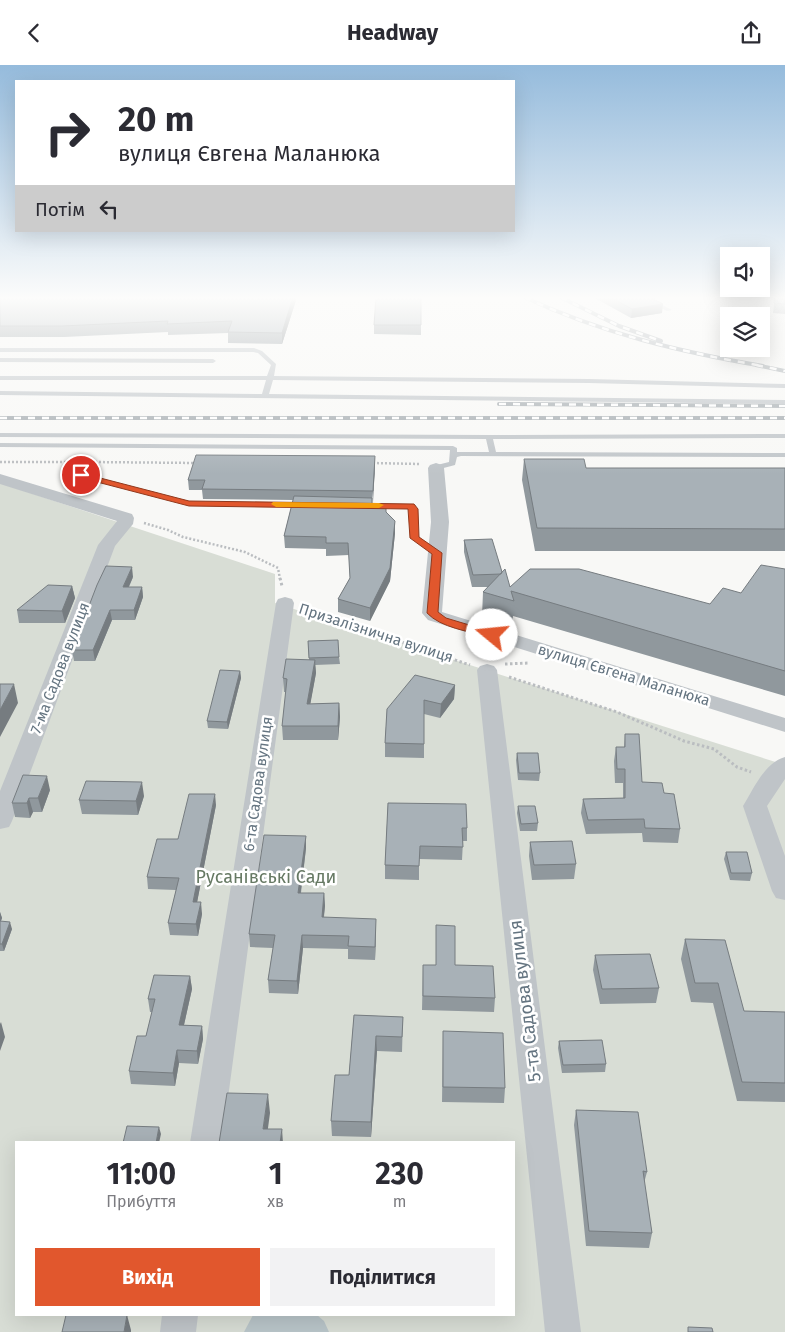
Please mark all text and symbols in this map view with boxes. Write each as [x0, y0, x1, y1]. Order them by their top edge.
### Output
icon: back [20, 19, 48, 47]
text: Headway [347, 19, 438, 46]
icon: share [737, 19, 765, 47]
text: 20 m [118, 98, 194, 140]
icon: right [35, 100, 100, 165]
text: вулиця Євгена Маланюка [118, 140, 381, 167]
icon: left [95, 195, 123, 223]
text: Потім [35, 198, 85, 221]
map controls [720, 247, 770, 357]
button: sound [720, 247, 770, 297]
button: layers [720, 307, 770, 357]
pin [60, 454, 102, 496]
icon: arrive [67, 461, 95, 489]
street label: 7-ма Садова вулиця [27, 600, 93, 736]
street label: Призалізнична вулиця [297, 600, 455, 666]
position arrow [465, 608, 517, 660]
street label: вулиця Євгена Маланюка [536, 640, 712, 710]
street label: 6-та Садова вулиця [240, 715, 276, 853]
park label: Русанівські Сади [196, 866, 336, 888]
street label: 5-та Садова вулиця [504, 919, 546, 1083]
text: 11:00 [106, 1156, 176, 1192]
text: 1 [269, 1156, 283, 1192]
text: 230 [375, 1156, 424, 1192]
text: Прибуття [106, 1192, 176, 1211]
text: хв [267, 1192, 284, 1211]
text: m [393, 1192, 406, 1211]
button: Вихід [35, 1248, 260, 1306]
button: Поділитися [270, 1248, 495, 1306]

